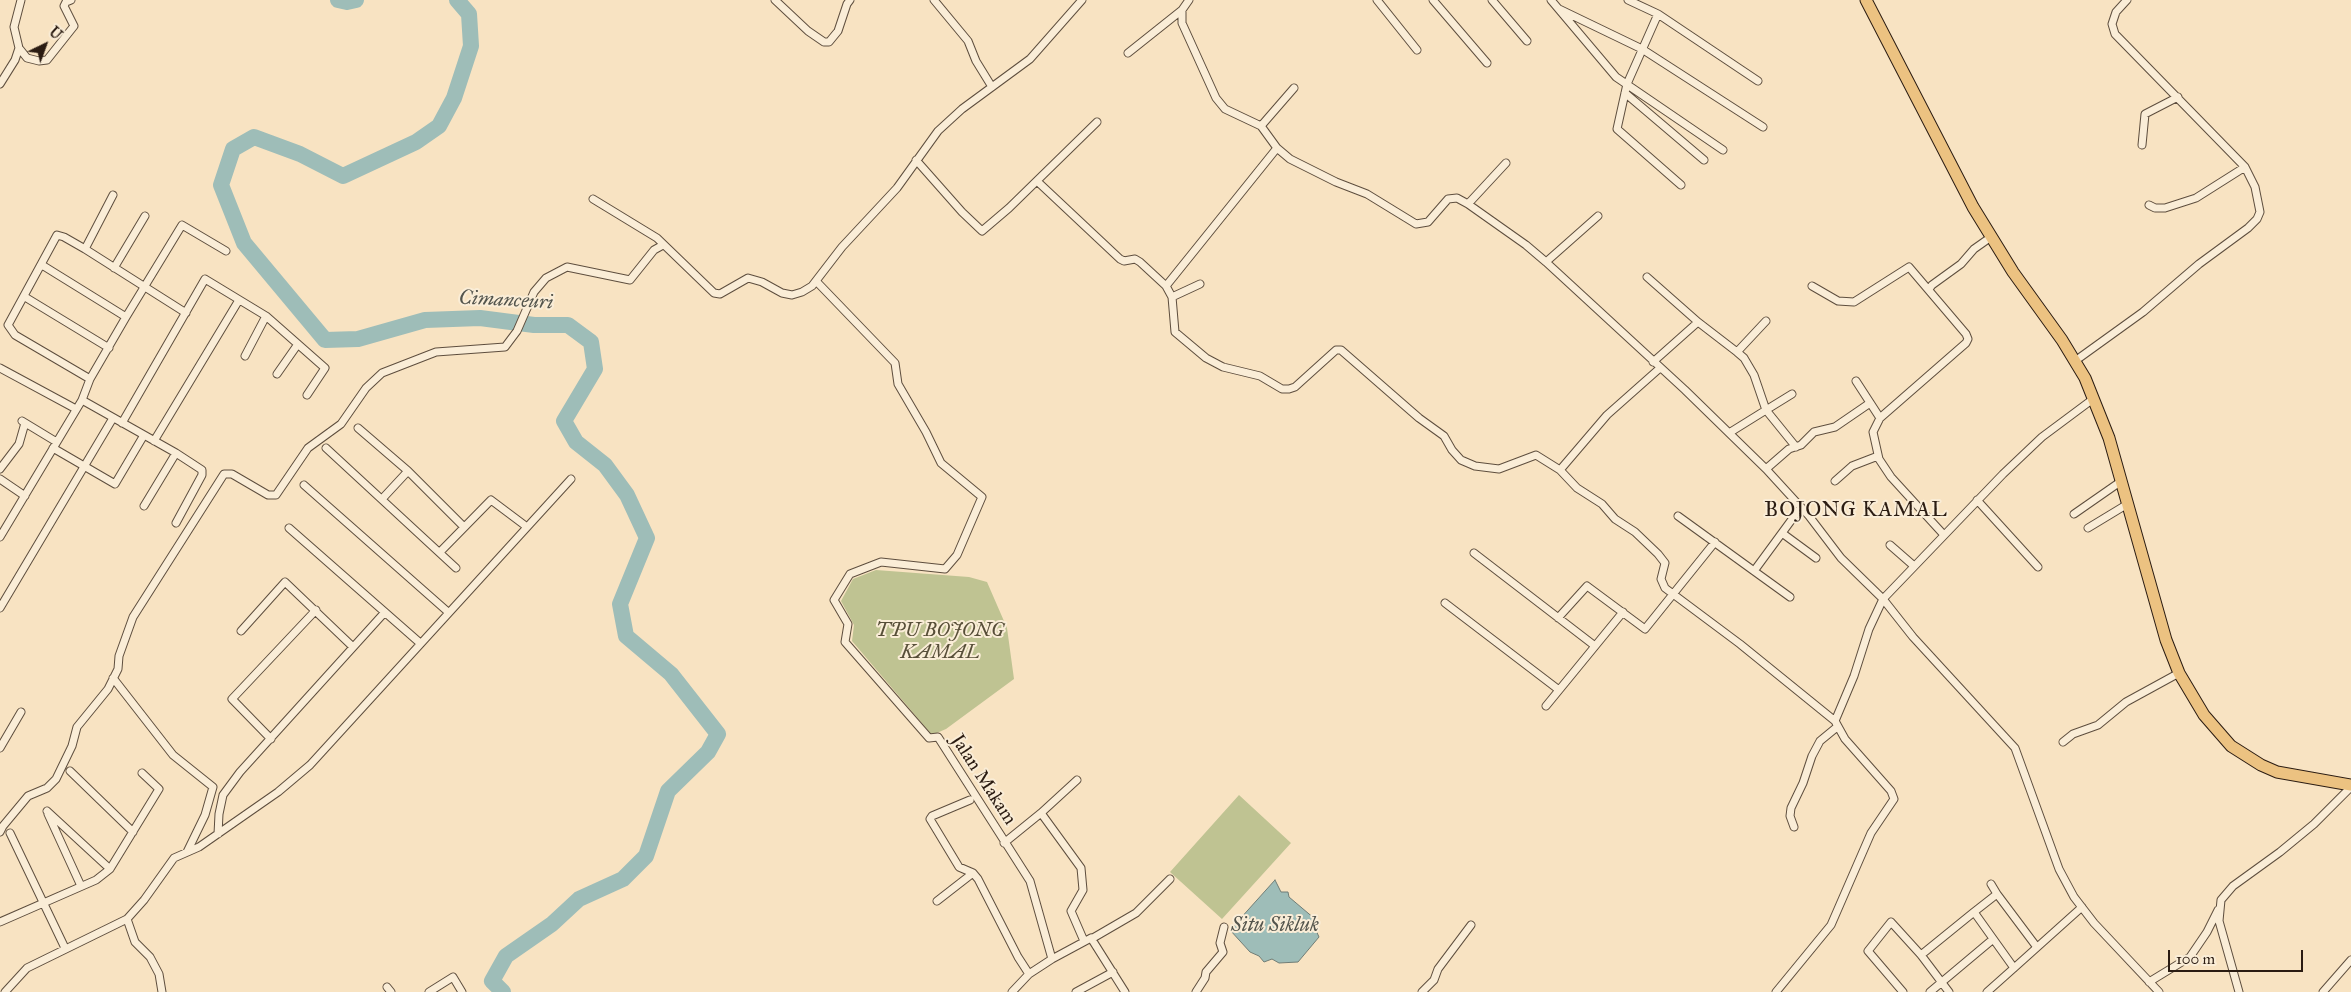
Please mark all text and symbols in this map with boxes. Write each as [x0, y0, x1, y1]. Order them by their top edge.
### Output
north arrow [20, 20, 70, 70]
text: U [46, 23, 65, 43]
water label: Cimanceuri [458, 287, 554, 315]
district label: BOJONG KAMAL [1763, 498, 1949, 524]
park label: TPU BOJONG KAMAL [876, 620, 1004, 664]
street label: Jalan Makam [945, 731, 1021, 829]
water label: Situ Sikluk [1231, 914, 1319, 938]
scale bar [2171, 940, 2306, 972]
text: 100 m [2176, 950, 2215, 968]

